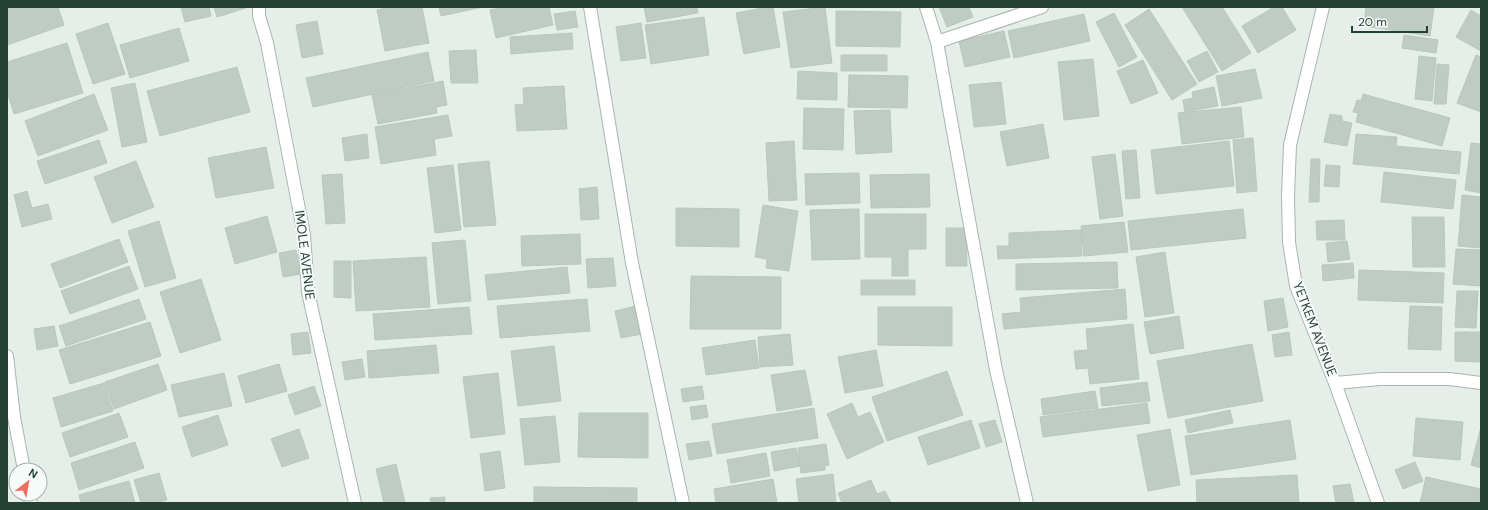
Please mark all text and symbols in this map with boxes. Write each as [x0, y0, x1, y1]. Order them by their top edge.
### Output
scale bar [1352, 8, 1427, 34]
text: 20 m [1358, 14, 1387, 30]
street label: IMOLE AVENUE [291, 209, 319, 301]
street label: YETKEM AVENUE [1289, 279, 1341, 379]
north arrow [8, 462, 48, 502]
text: N [26, 465, 40, 481]

